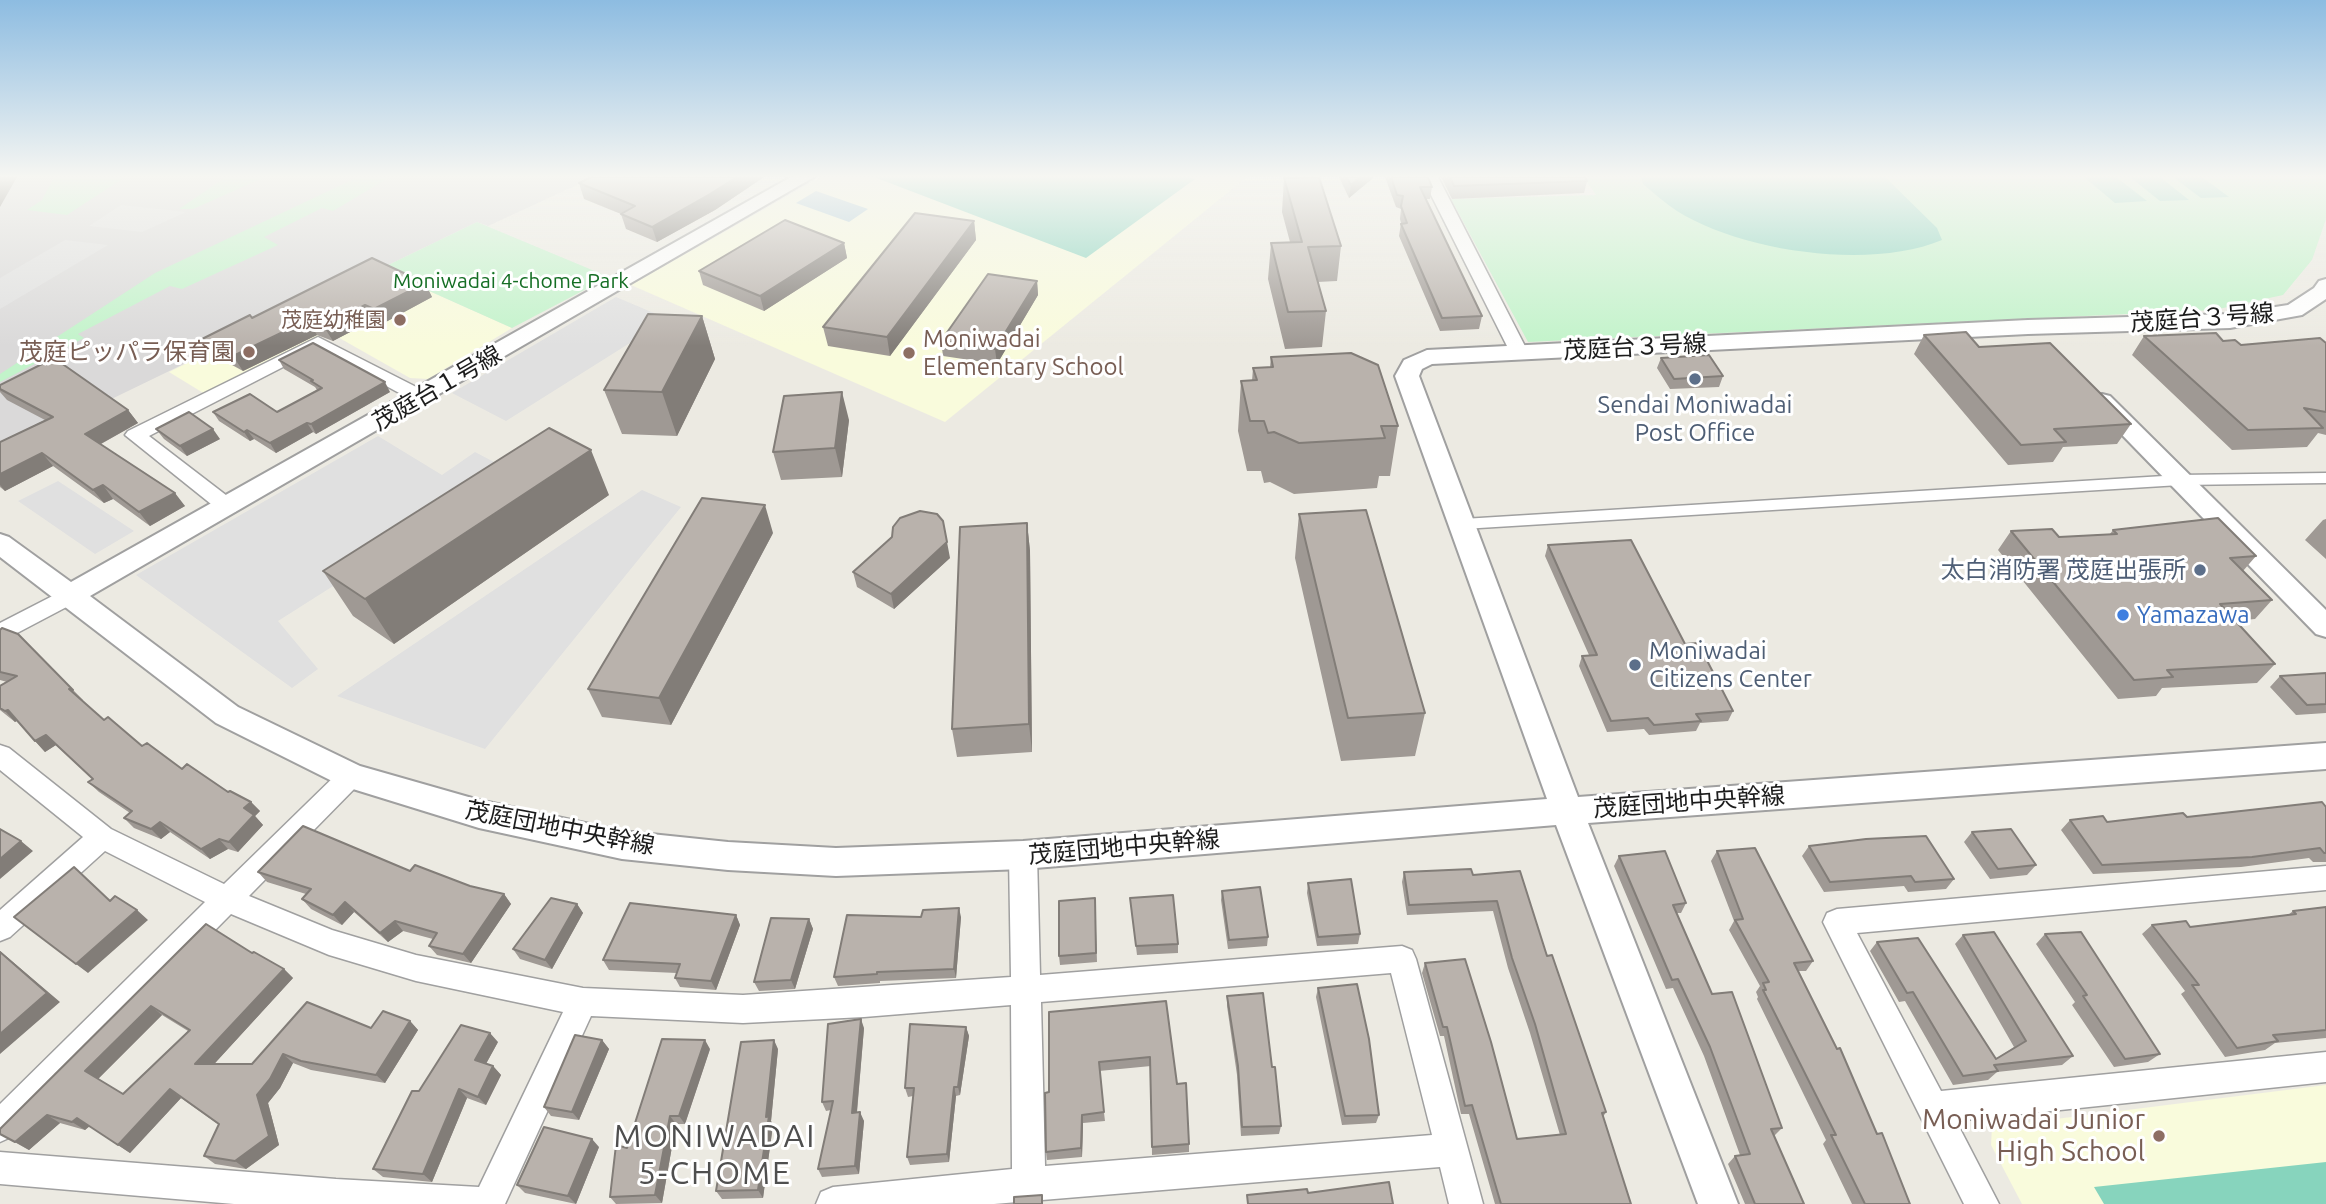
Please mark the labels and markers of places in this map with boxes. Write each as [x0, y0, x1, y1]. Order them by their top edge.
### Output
place label: 茂庭幼稚園 [281, 307, 386, 333]
marker: 茂庭幼稚園 [392, 312, 408, 328]
place label: Moniwadai Elementary School [923, 325, 1124, 381]
place label: 茂庭ピッパラ保育園 [19, 338, 235, 366]
marker: 茂庭ピッパラ保育園 [241, 344, 257, 360]
marker: Moniwadai Elementary School [901, 345, 917, 361]
marker: Sendai Moniwadai Post Office [1687, 371, 1703, 387]
place label: Sendai Moniwadai Post Office [1598, 391, 1792, 447]
place label: 太白消防署 茂庭出張所 [1941, 556, 2186, 584]
marker: 太白消防署 茂庭出張所 [2192, 562, 2208, 578]
place label: Yamazawa [2137, 601, 2250, 629]
marker: Yamazawa [2115, 607, 2131, 623]
place label: Moniwadai Citizens Center [1649, 637, 1812, 693]
marker: Moniwadai Citizens Center [1627, 657, 1643, 673]
place label: Moniwadai Junior High School [1922, 1103, 2145, 1169]
marker: Moniwadai Junior High School [2151, 1128, 2167, 1144]

